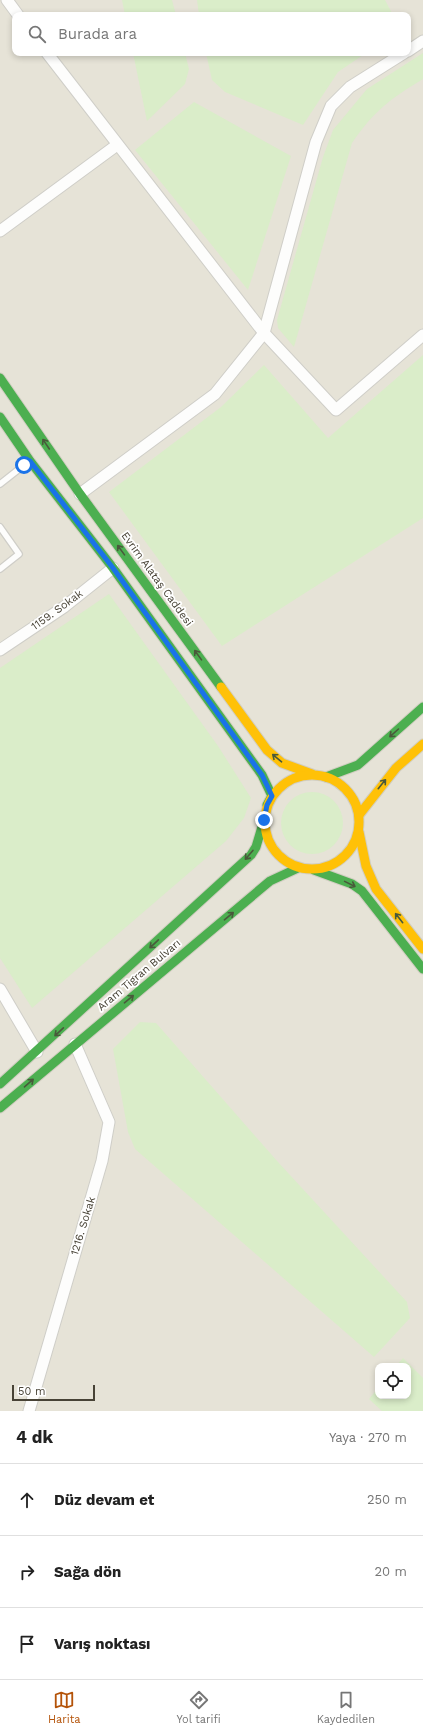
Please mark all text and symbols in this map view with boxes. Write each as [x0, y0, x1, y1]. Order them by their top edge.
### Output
search box [12, 12, 411, 56]
icon: search [26, 23, 48, 45]
text: Burada ara [58, 25, 137, 43]
one-way arrow [42, 439, 50, 450]
route start [15, 456, 33, 474]
street label: Evrim Alataş Caddesi [118, 529, 196, 629]
one-way arrow [117, 545, 125, 556]
street label: 1159. Sokak [29, 587, 85, 633]
one-way arrow [194, 650, 202, 661]
one-way arrow [389, 728, 399, 738]
one-way arrow [271, 754, 282, 763]
one-way arrow [378, 779, 387, 789]
route end [255, 811, 273, 829]
one-way arrow [245, 850, 254, 861]
one-way arrow [344, 881, 356, 888]
one-way arrow [223, 911, 234, 920]
one-way arrow [395, 913, 403, 924]
street label: Aram Tigran Bulvarı [95, 936, 183, 1014]
one-way arrow [150, 939, 160, 948]
one-way arrow [124, 995, 134, 1004]
one-way arrow [54, 1027, 64, 1037]
one-way arrow [24, 1078, 35, 1087]
street label: 1216. Sokak [68, 1195, 98, 1257]
map controls [375, 1363, 411, 1399]
button: locate [375, 1363, 411, 1399]
scale bar [12, 1383, 95, 1402]
text: 50 m [18, 1385, 45, 1398]
text: 4 dk [16, 1427, 53, 1447]
text: Yaya · 270 m [329, 1430, 407, 1445]
icon: ahead [16, 1489, 38, 1511]
text: Düz devam et [54, 1491, 154, 1509]
text: 250 m [367, 1492, 407, 1507]
icon: right [16, 1561, 38, 1583]
text: Sağa dön [54, 1563, 121, 1581]
text: 20 m [375, 1564, 407, 1579]
icon: arrive [16, 1633, 38, 1655]
text: Varış noktası [54, 1635, 151, 1653]
tab: Harita [48, 1689, 81, 1726]
tab: Yol tarifi [177, 1689, 221, 1726]
tab: Kaydedilen [317, 1689, 375, 1726]

